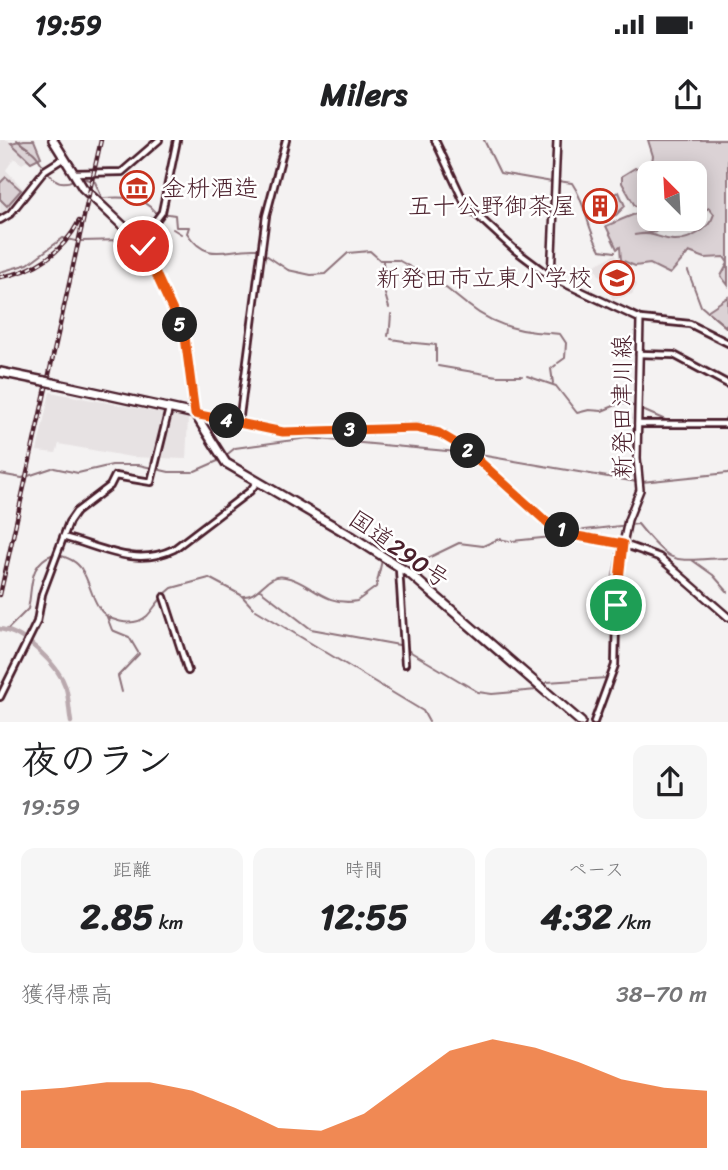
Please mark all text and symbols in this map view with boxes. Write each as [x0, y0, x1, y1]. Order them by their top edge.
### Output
text: 19:59 [35, 2, 102, 48]
text: Milers [321, 66, 407, 123]
icon: back [21, 76, 59, 114]
icon: share [669, 76, 707, 114]
north arrow [637, 161, 707, 231]
map controls [637, 161, 707, 231]
place label: 金枡酒造 [162, 167, 258, 209]
museum icon: 金枡酒造 [118, 169, 156, 207]
place label: 五十公野御茶屋 [408, 185, 576, 227]
building icon: 五十公野御茶屋 [581, 187, 619, 225]
pin [113, 216, 173, 276]
icon: check [124, 227, 162, 265]
place label: 新発田市立東小学校 [376, 257, 592, 299]
school or university icon: 新発田市立東小学校 [598, 259, 636, 297]
pin: 5 [162, 308, 198, 342]
text: 5 [174, 308, 185, 341]
street label: 新発田津川線 [601, 335, 643, 479]
pin: 4 [210, 404, 244, 438]
text: 4 [221, 404, 232, 437]
pin: 3 [332, 412, 368, 448]
text: 3 [344, 413, 355, 446]
pin: 2 [450, 434, 486, 468]
text: 2 [462, 434, 473, 467]
street label: 国道290号 [340, 499, 458, 599]
pin: 1 [544, 512, 580, 548]
text: 1 [557, 513, 566, 546]
pin [586, 575, 646, 635]
icon: arrive [597, 586, 635, 624]
text: 夜のラン [21, 727, 173, 794]
button: share [633, 745, 707, 819]
text: 19:59 [21, 787, 80, 828]
text: 距離 [113, 853, 151, 886]
text: 時間 [345, 853, 383, 886]
text: ペース [568, 853, 624, 886]
text: 2.85 [81, 886, 154, 948]
text: 12:55 [320, 886, 408, 948]
text: 4:32 [541, 886, 612, 948]
text: km [154, 906, 183, 939]
text: /km [612, 906, 651, 939]
text: 獲得標高 [21, 974, 113, 1015]
text: 38–70 m [616, 974, 707, 1015]

